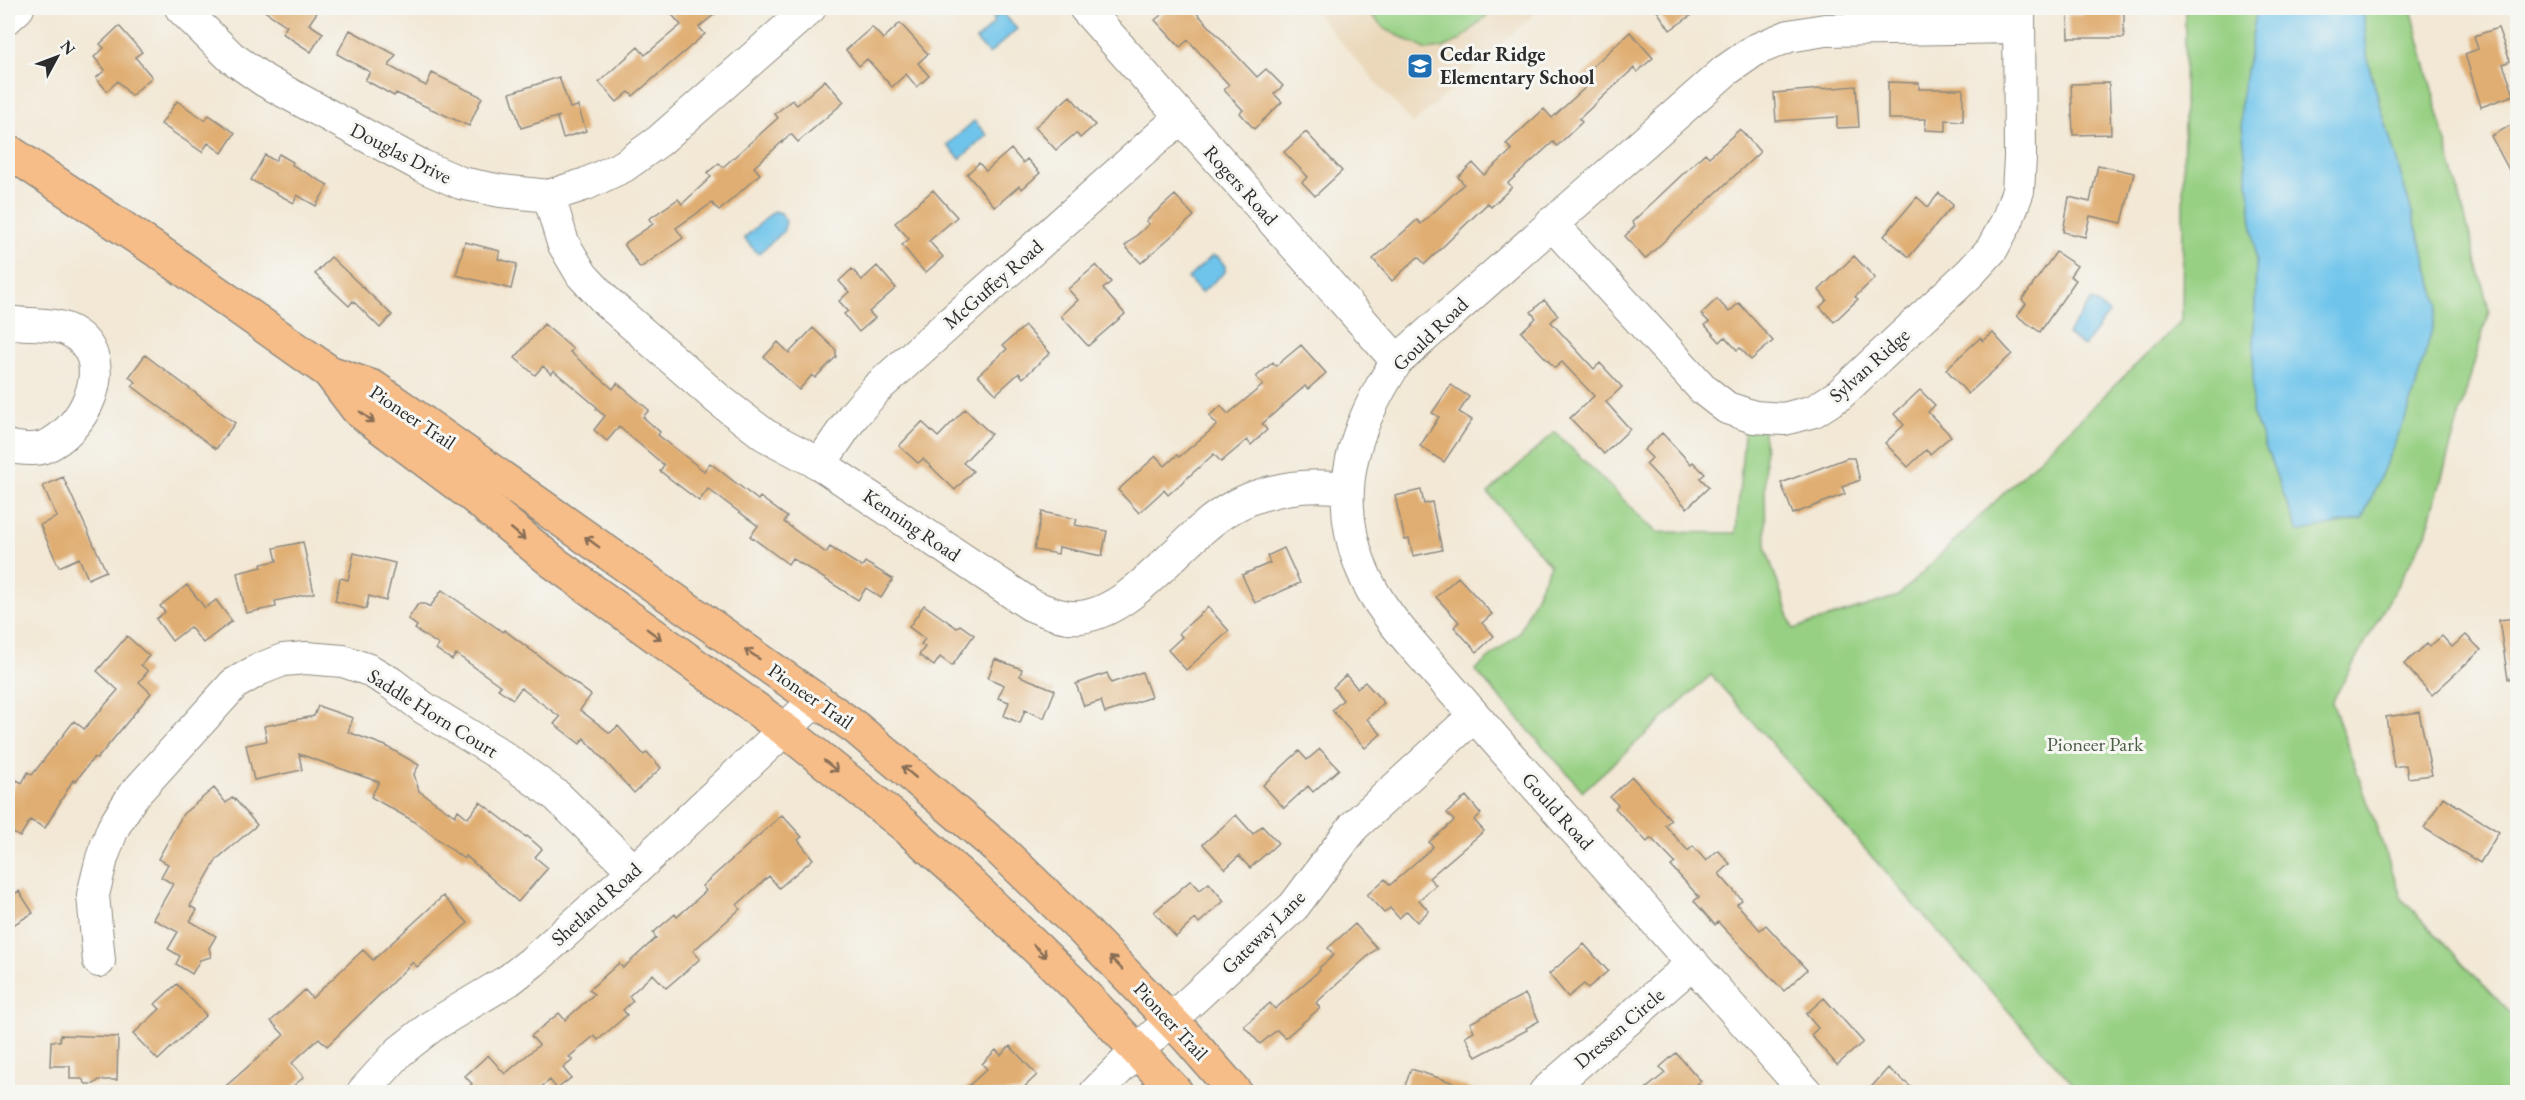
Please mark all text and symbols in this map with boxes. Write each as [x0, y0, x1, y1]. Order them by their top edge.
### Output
north arrow [27, 27, 87, 87]
text: N [56, 36, 80, 59]
place label: Cedar Ridge Elementary School [1440, 41, 1595, 90]
school or university icon: Cedar Ridge Elementary School [1405, 51, 1435, 81]
street label: Douglas Drive [346, 116, 456, 190]
street label: Rogers Road [1198, 139, 1285, 231]
street label: McGuffey Road [938, 233, 1049, 335]
street label: Gould Road [1387, 291, 1474, 377]
street label: Sylvan Ridge [1823, 322, 1915, 408]
street label: Pioneer Trail [365, 379, 461, 455]
one-way arrow [359, 410, 375, 423]
street label: Kenning Road [858, 483, 967, 568]
one-way arrow [510, 528, 526, 541]
one-way arrow [585, 536, 601, 548]
one-way arrow [645, 628, 661, 640]
one-way arrow [744, 648, 760, 660]
street label: Pioneer Trail [763, 657, 859, 735]
street label: Saddle Horn Court [363, 662, 504, 764]
park label: Pioneer Park [2047, 731, 2144, 757]
one-way arrow [823, 760, 839, 773]
one-way arrow [902, 765, 917, 779]
street label: Gould Road [1516, 767, 1600, 856]
street label: Shetland Road [545, 856, 647, 951]
street label: Gateway Lane [1215, 884, 1311, 980]
one-way arrow [1033, 944, 1048, 958]
one-way arrow [1108, 955, 1123, 970]
street label: Pioneer Trail [1128, 976, 1214, 1066]
street label: Dressen Circle [1568, 982, 1670, 1074]

